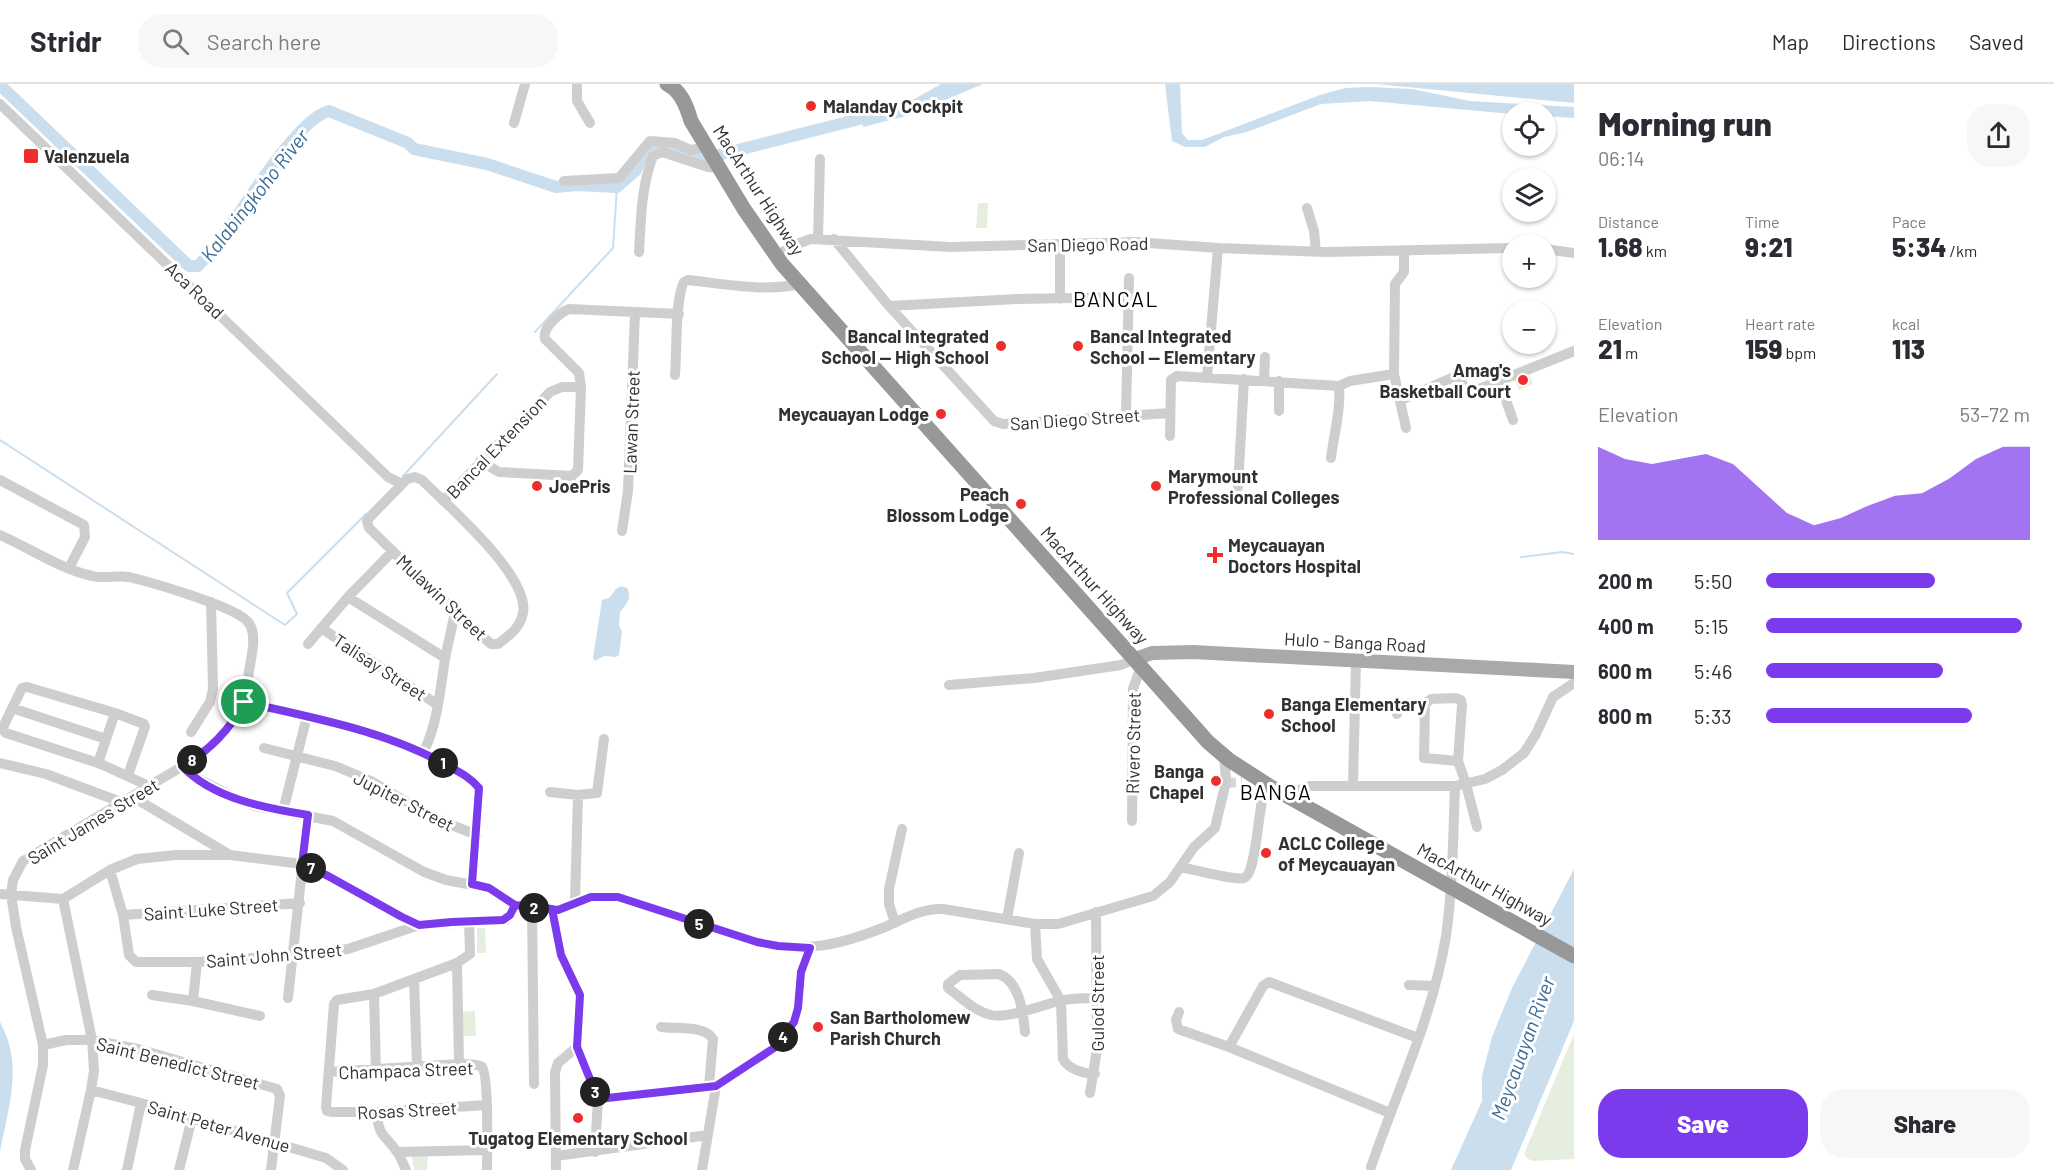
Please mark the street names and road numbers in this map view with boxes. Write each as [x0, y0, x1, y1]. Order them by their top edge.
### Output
street label: MacArthur Highway [709, 121, 809, 259]
street label: San Diego Road [1027, 232, 1149, 256]
street label: Aca Road [161, 257, 229, 323]
street label: Lawan Street [618, 370, 644, 474]
street label: Bancal Extension [442, 391, 550, 503]
street label: San Diego Street [1009, 403, 1141, 435]
street label: MacArthur Highway [1036, 522, 1154, 648]
street label: Mulawin Street [392, 549, 492, 645]
street label: Hulo - Banga Road [1284, 627, 1426, 657]
street label: Talisay Street [329, 629, 431, 705]
street label: Rivero Street [1121, 692, 1145, 794]
street label: Jupiter Street [350, 766, 458, 836]
street label: Saint James Street [23, 773, 163, 869]
street label: MacArthur Highway [1414, 838, 1556, 930]
street label: Saint Luke Street [143, 893, 279, 925]
street label: Saint John Street [205, 938, 343, 972]
street label: Gulod Street [1086, 954, 1108, 1052]
street label: Saint Benedict Street [94, 1032, 262, 1094]
street label: Champaca Street [338, 1057, 474, 1083]
street label: Saint Peter Avenue [145, 1095, 293, 1157]
street label: Rosas Street [356, 1096, 458, 1124]

